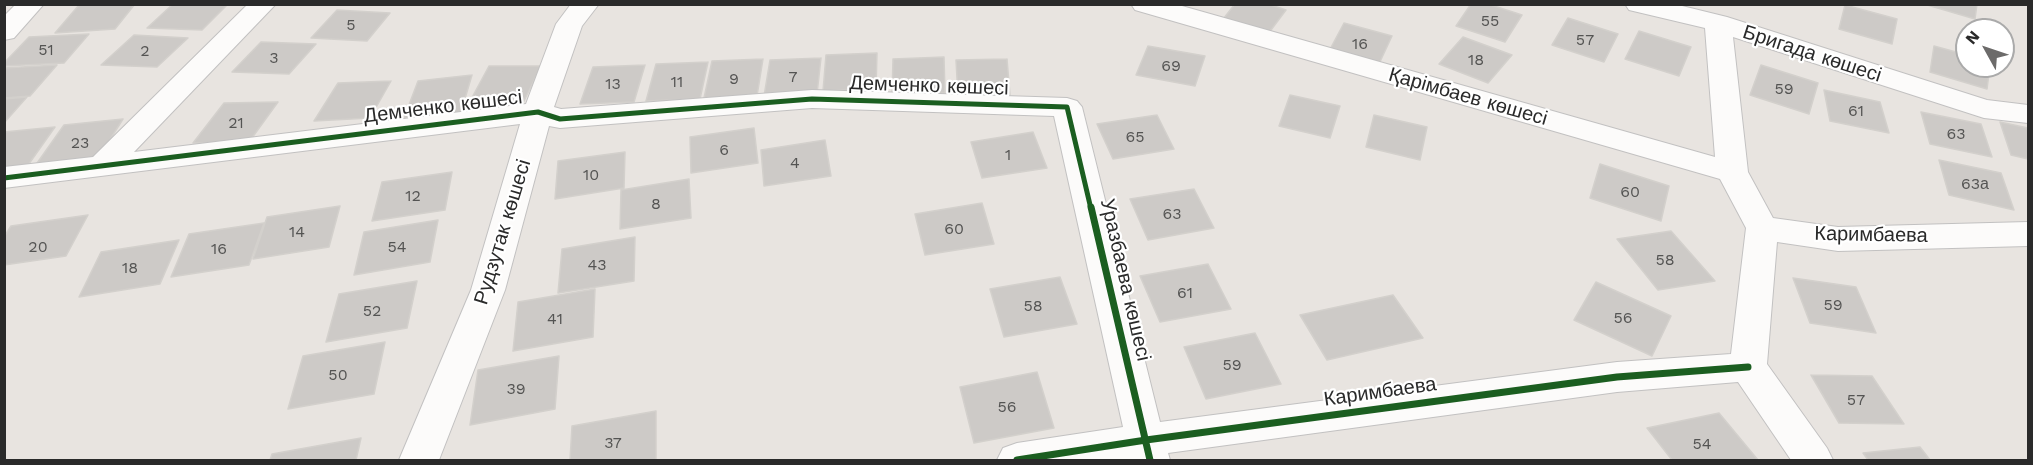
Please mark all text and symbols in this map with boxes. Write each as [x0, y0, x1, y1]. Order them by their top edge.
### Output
house number: 55 [1481, 11, 1499, 31]
house number: 5 [346, 15, 356, 35]
north arrow [1955, 18, 2015, 78]
street label: Бригада көшесі [1740, 20, 1884, 88]
text: N [1961, 27, 1983, 48]
house number: 57 [1576, 30, 1594, 50]
house number: 16 [1352, 34, 1368, 54]
house number: 51 [38, 40, 54, 60]
house number: 2 [140, 41, 150, 61]
house number: 3 [269, 48, 279, 68]
house number: 18 [1468, 50, 1484, 70]
house number: 69 [1161, 56, 1181, 76]
street label: Қарімбаев көшесі [1386, 63, 1550, 131]
house number: 7 [789, 67, 797, 87]
house number: 9 [729, 69, 739, 89]
street label: Демченко көшесі [849, 71, 1009, 101]
house number: 11 [671, 72, 683, 92]
house number: 13 [605, 74, 621, 94]
house number: 59 [1774, 79, 1794, 99]
street label: Демченко көшесі [362, 85, 524, 129]
house number: 61 [1848, 101, 1864, 121]
house number: 21 [228, 113, 244, 133]
house number: 63 [1946, 124, 1966, 144]
house number: 65 [1125, 127, 1145, 147]
house number: 23 [71, 133, 89, 153]
house number: 6 [719, 140, 729, 160]
house number: 1 [1005, 145, 1011, 165]
house number: 4 [790, 153, 800, 173]
street label: Рудзутак көшесі [470, 157, 536, 307]
house number: 10 [583, 165, 599, 185]
house number: 63а [1961, 174, 1989, 194]
house number: 60 [1620, 182, 1640, 202]
house number: 12 [405, 186, 421, 206]
house number: 8 [651, 194, 661, 214]
street label: Уразбаева көшесі [1095, 197, 1155, 363]
house number: 63 [1162, 204, 1182, 224]
house number: 60 [944, 219, 964, 239]
house number: 14 [289, 222, 305, 242]
street label: Каримбаева [1814, 222, 1928, 248]
house number: 20 [28, 237, 48, 257]
house number: 54 [387, 237, 407, 257]
house number: 16 [211, 239, 227, 259]
house number: 58 [1655, 250, 1675, 270]
house number: 43 [587, 255, 607, 275]
house number: 18 [122, 258, 138, 278]
house number: 61 [1177, 283, 1193, 303]
house number: 59 [1823, 295, 1843, 315]
house number: 58 [1023, 296, 1043, 316]
house number: 52 [363, 301, 381, 321]
house number: 56 [1613, 308, 1633, 328]
house number: 41 [547, 309, 563, 329]
house number: 59 [1222, 355, 1242, 375]
house number: 50 [328, 365, 348, 385]
street label: Каримбаева [1322, 372, 1438, 412]
house number: 39 [506, 379, 526, 399]
house number: 57 [1847, 390, 1865, 410]
house number: 56 [997, 397, 1017, 417]
house number: 37 [604, 433, 622, 453]
house number: 54 [1692, 434, 1712, 454]

